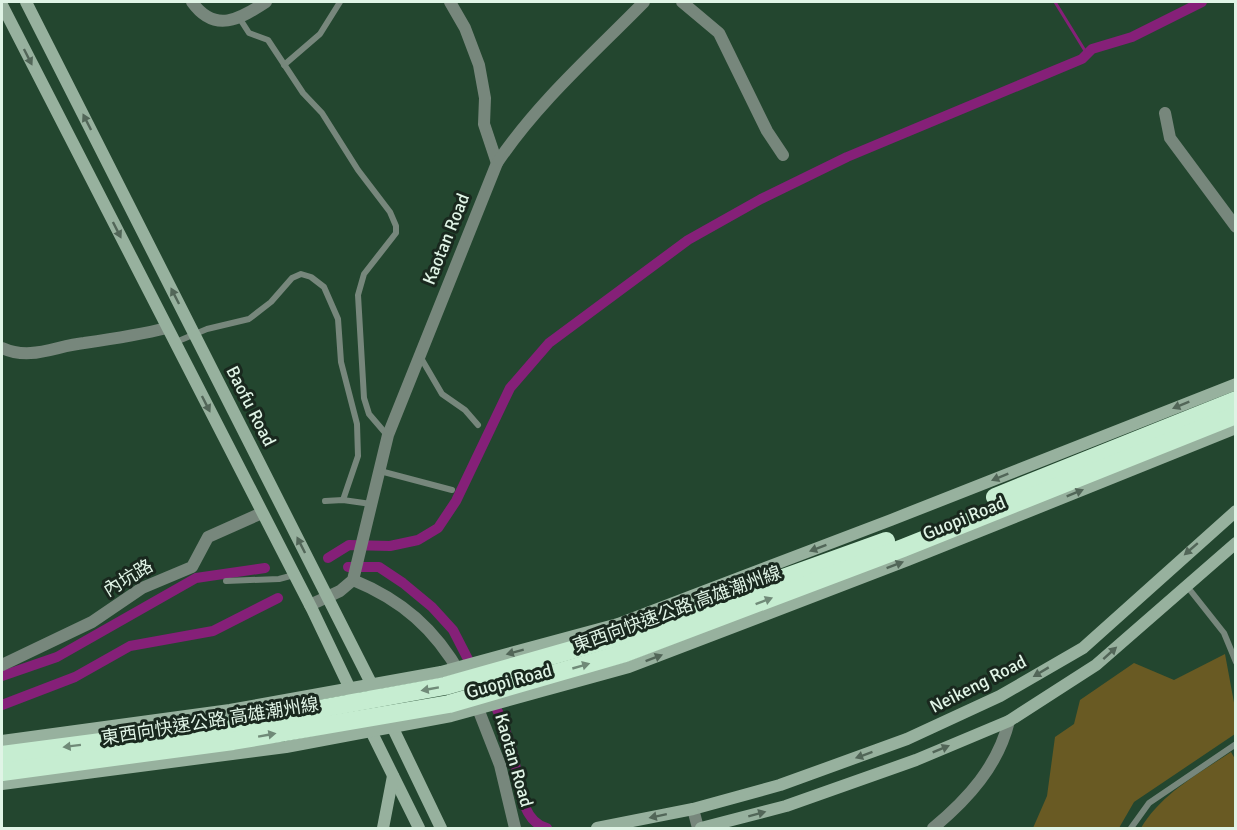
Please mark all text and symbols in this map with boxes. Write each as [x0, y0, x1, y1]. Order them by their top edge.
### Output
one-way arrow [23, 48, 33, 65]
one-way arrow [82, 113, 92, 130]
street label: Kaotan Road [418, 190, 474, 288]
one-way arrow [112, 222, 121, 239]
one-way arrow [170, 287, 180, 304]
street label: Baofu Road [221, 362, 281, 450]
one-way arrow [200, 395, 210, 413]
one-way arrow [1172, 401, 1190, 411]
one-way arrow [991, 473, 1009, 482]
one-way arrow [1067, 488, 1085, 498]
street label: Guopi Road [919, 491, 1009, 545]
one-way arrow [297, 536, 306, 553]
one-way arrow [1184, 542, 1199, 555]
one-way arrow [809, 544, 827, 553]
street label: 內坑路 [99, 555, 157, 601]
one-way arrow [886, 560, 904, 570]
street label: 東西向快速公路 高雄潮州線 [570, 561, 784, 657]
one-way arrow [755, 595, 773, 605]
one-way arrow [1102, 646, 1117, 660]
one-way arrow [506, 648, 524, 657]
street label: Neikeng Road [926, 650, 1030, 718]
one-way arrow [645, 652, 663, 662]
street label: Guopi Road [464, 659, 554, 703]
one-way arrow [572, 661, 590, 670]
one-way arrow [1033, 667, 1049, 678]
one-way arrow [420, 685, 439, 694]
street label: 東西向快速公路 高雄潮州線 [100, 693, 320, 749]
street label: Kaotan Road [490, 710, 538, 810]
one-way arrow [258, 730, 277, 739]
one-way arrow [62, 741, 81, 750]
one-way arrow [933, 744, 951, 754]
one-way arrow [855, 750, 873, 760]
one-way arrow [748, 808, 767, 818]
one-way arrow [648, 812, 667, 821]

